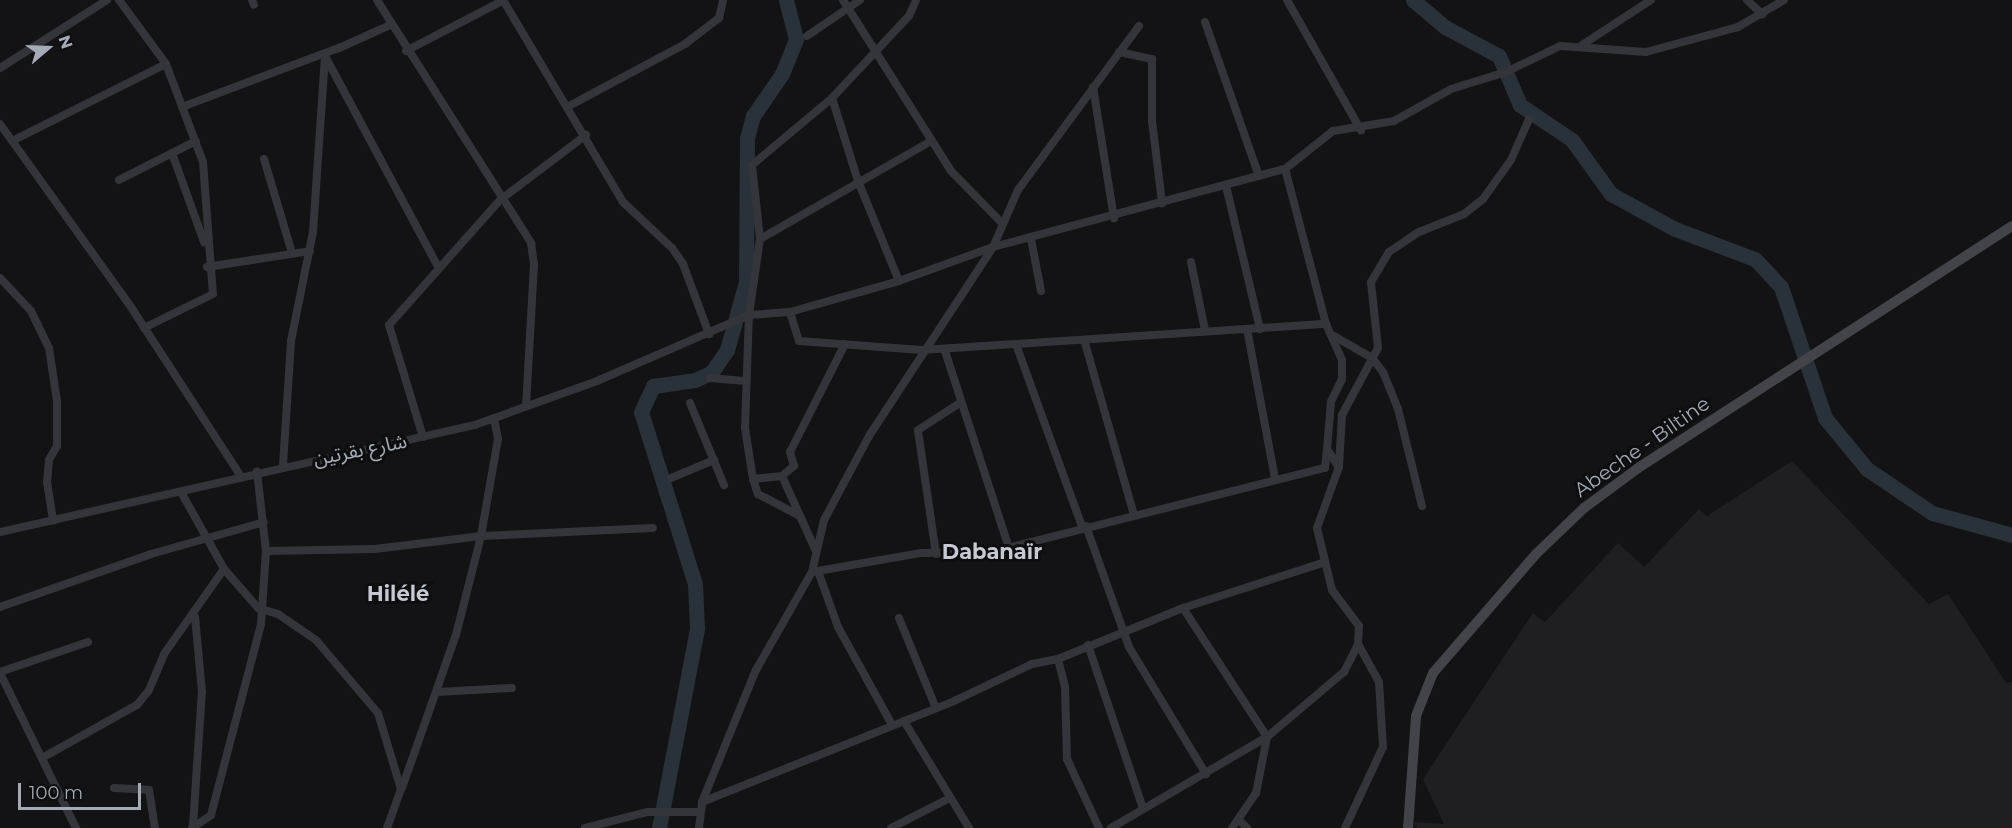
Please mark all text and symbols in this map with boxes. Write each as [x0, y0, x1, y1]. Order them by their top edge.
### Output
north arrow [18, 18, 78, 78]
text: N [54, 33, 77, 51]
street label: Abeche - Biltine [1570, 391, 1714, 503]
street label: شارع بقرتين [311, 429, 409, 471]
district label: Dabanaïr [942, 539, 1042, 565]
district label: Hilélé [367, 581, 429, 607]
scale bar [21, 771, 144, 809]
text: 100 m [29, 782, 83, 804]

